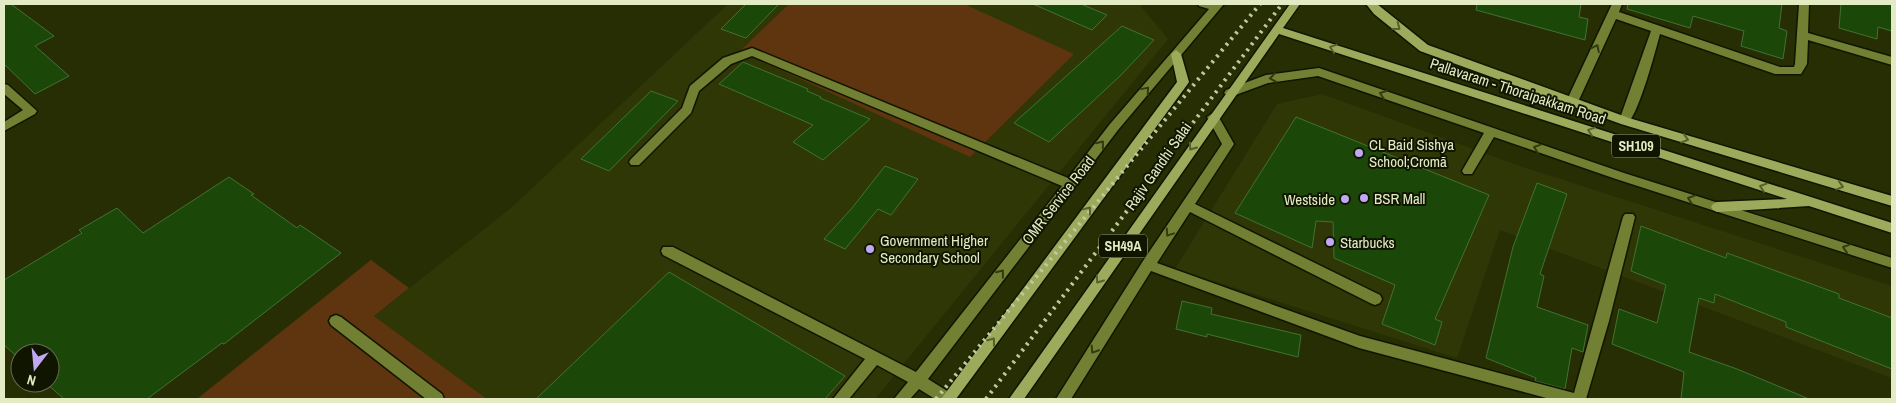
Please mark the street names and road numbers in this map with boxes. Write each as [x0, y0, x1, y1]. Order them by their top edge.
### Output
street label: Pallavaram - Thoraipakkam Road [1427, 53, 1609, 129]
street label: Rajiv Gandhi Salai [1120, 118, 1196, 214]
road number: SH109 [1612, 134, 1660, 158]
street label: OMR Service Road [1017, 152, 1099, 248]
road number: SH49A [1099, 235, 1147, 258]

